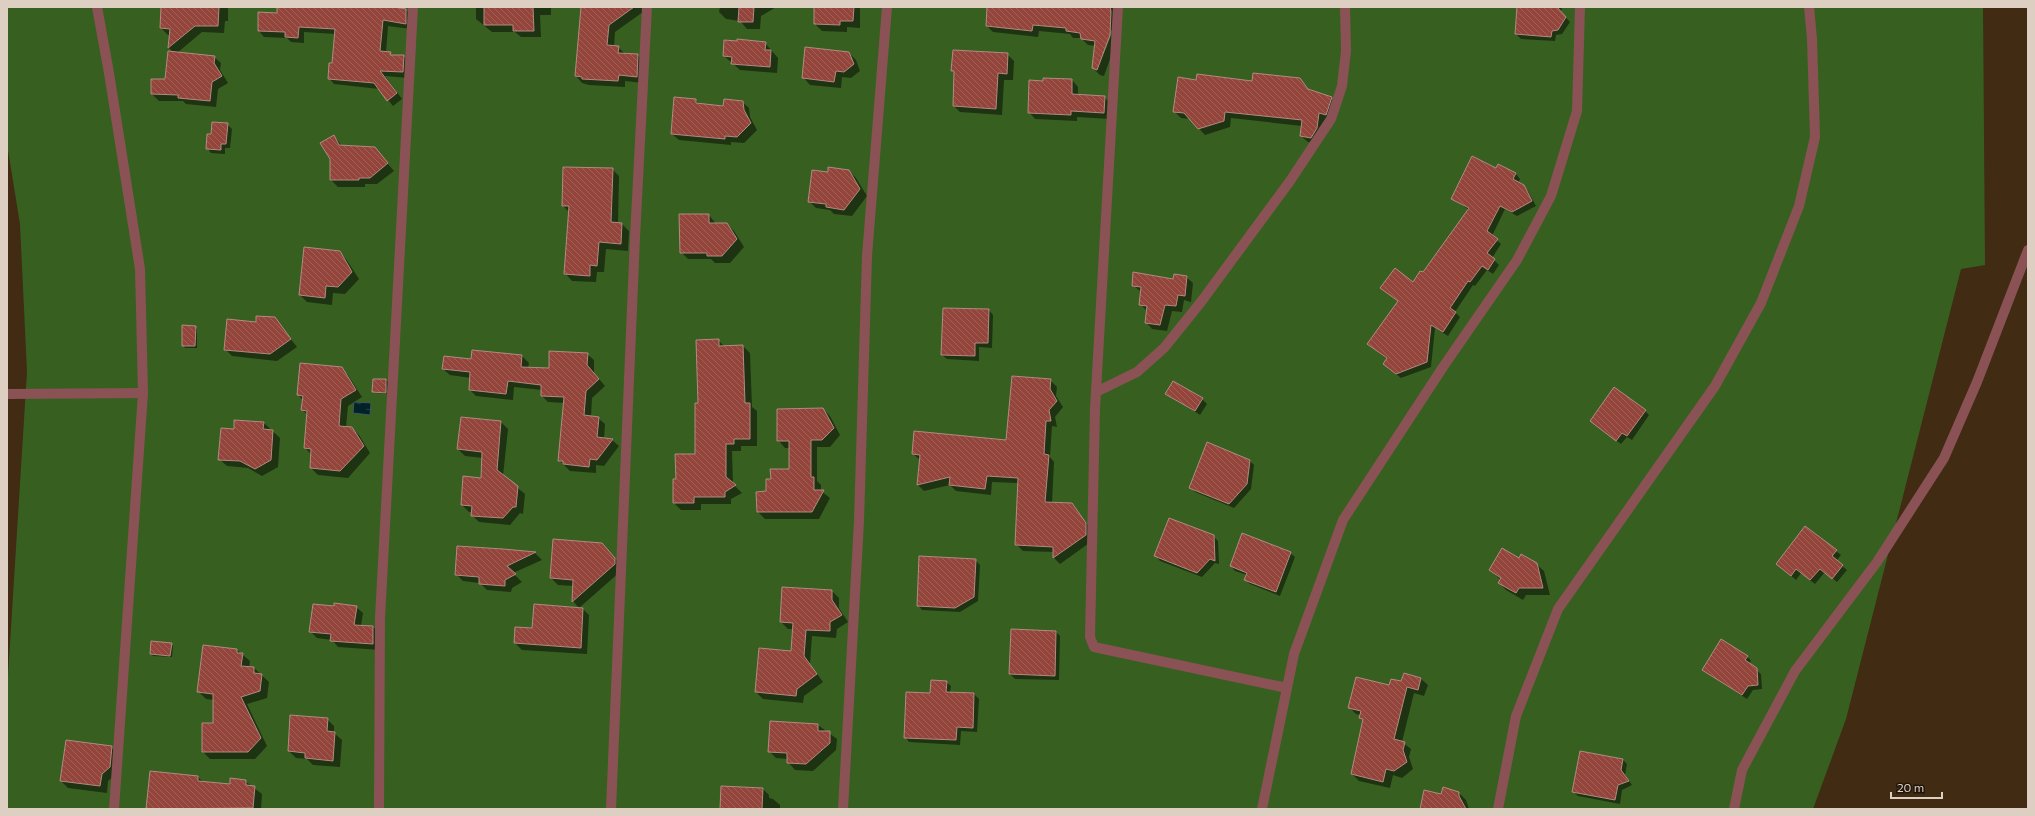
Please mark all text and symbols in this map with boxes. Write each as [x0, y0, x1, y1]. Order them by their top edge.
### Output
scale bar [1891, 774, 1942, 800]
text: 20 m [1897, 780, 1924, 794]

